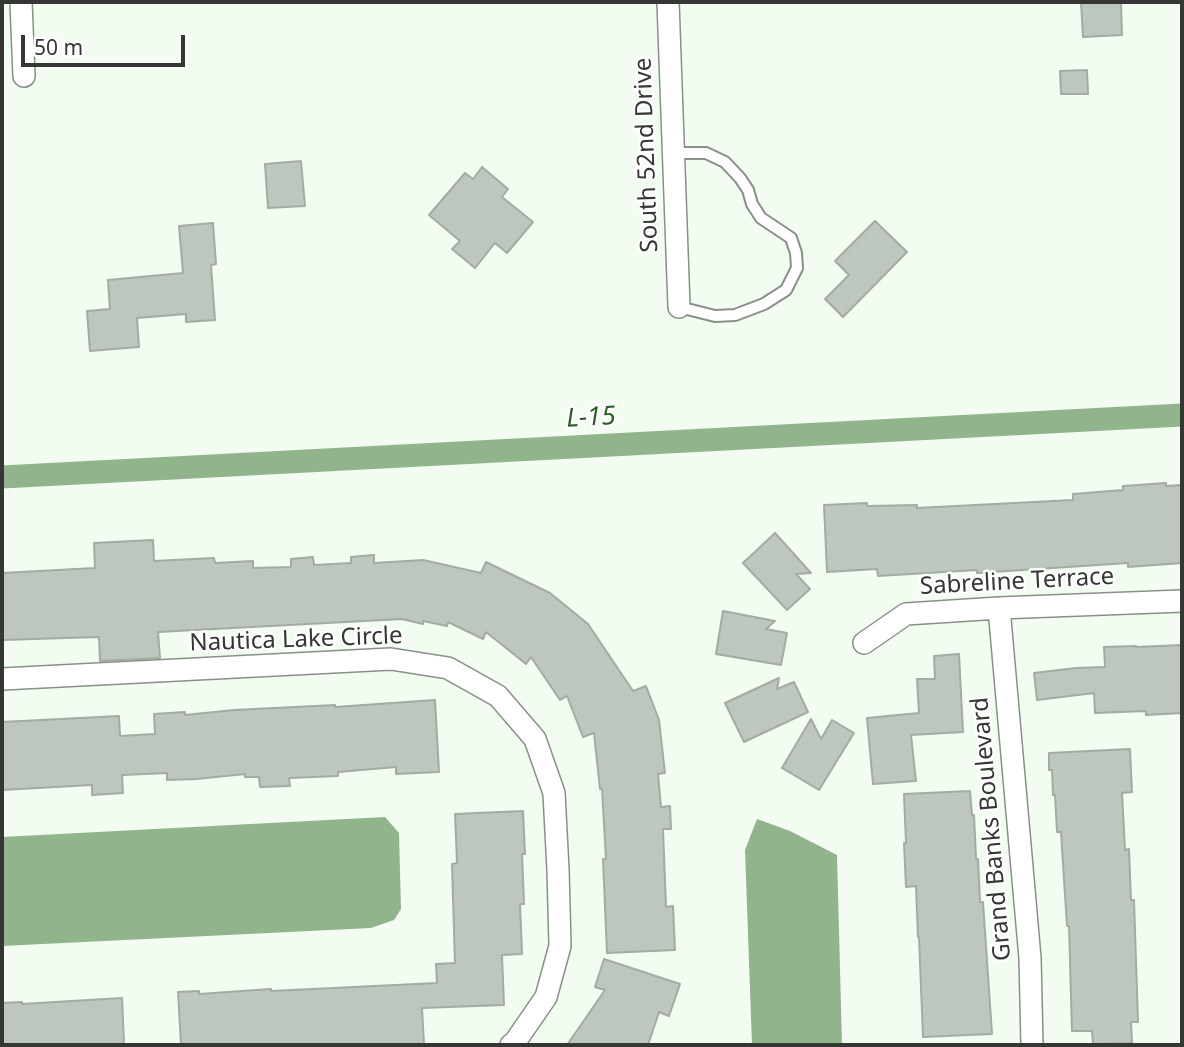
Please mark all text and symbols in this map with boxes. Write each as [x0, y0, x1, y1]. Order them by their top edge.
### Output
scale bar [24, 21, 189, 65]
text: 50 m [34, 33, 83, 61]
street label: South 52nd Drive [629, 57, 665, 253]
water label: L-15 [566, 401, 616, 435]
street label: Sabreline Terrace [919, 563, 1115, 601]
street label: Nautica Lake Circle [189, 622, 403, 658]
street label: Grand Banks Boulevard [966, 696, 1018, 962]

